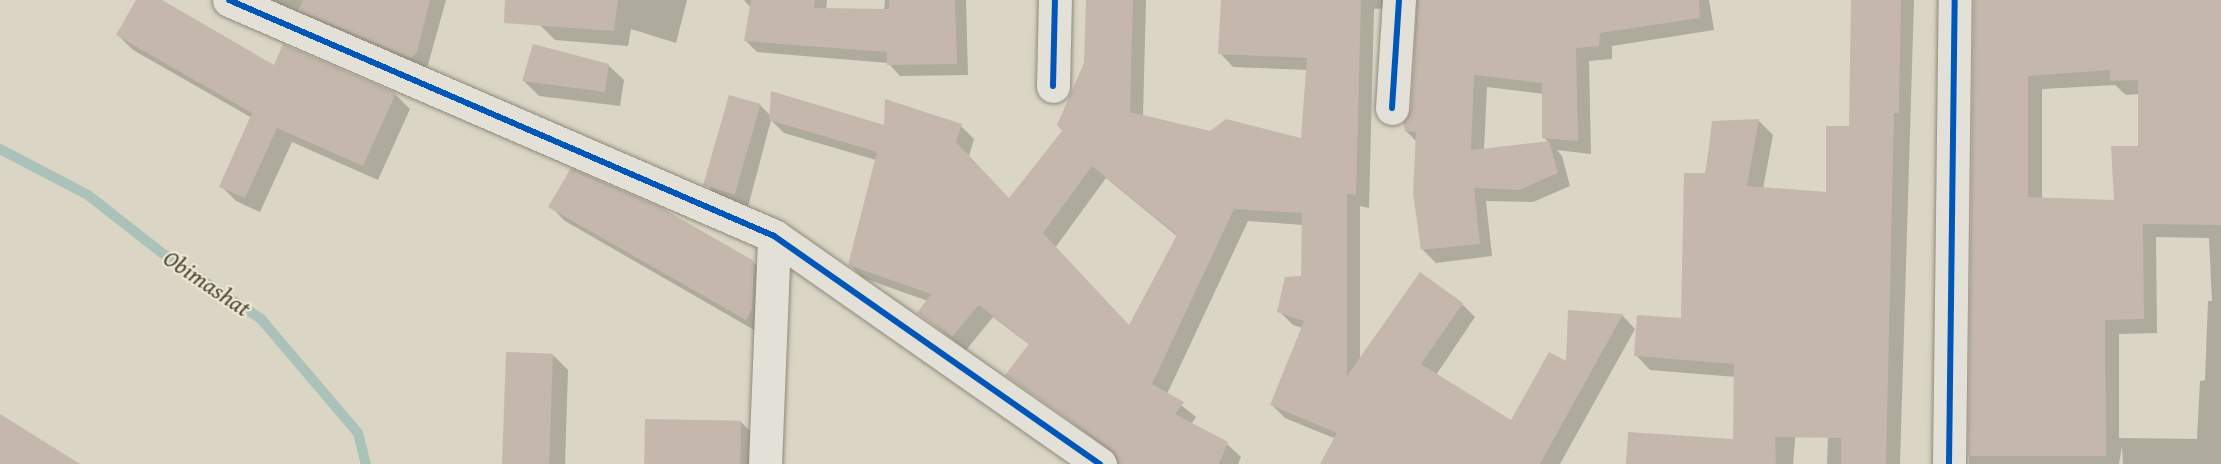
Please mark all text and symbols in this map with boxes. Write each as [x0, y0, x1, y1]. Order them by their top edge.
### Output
water label: Obimashat [158, 243, 256, 323]

